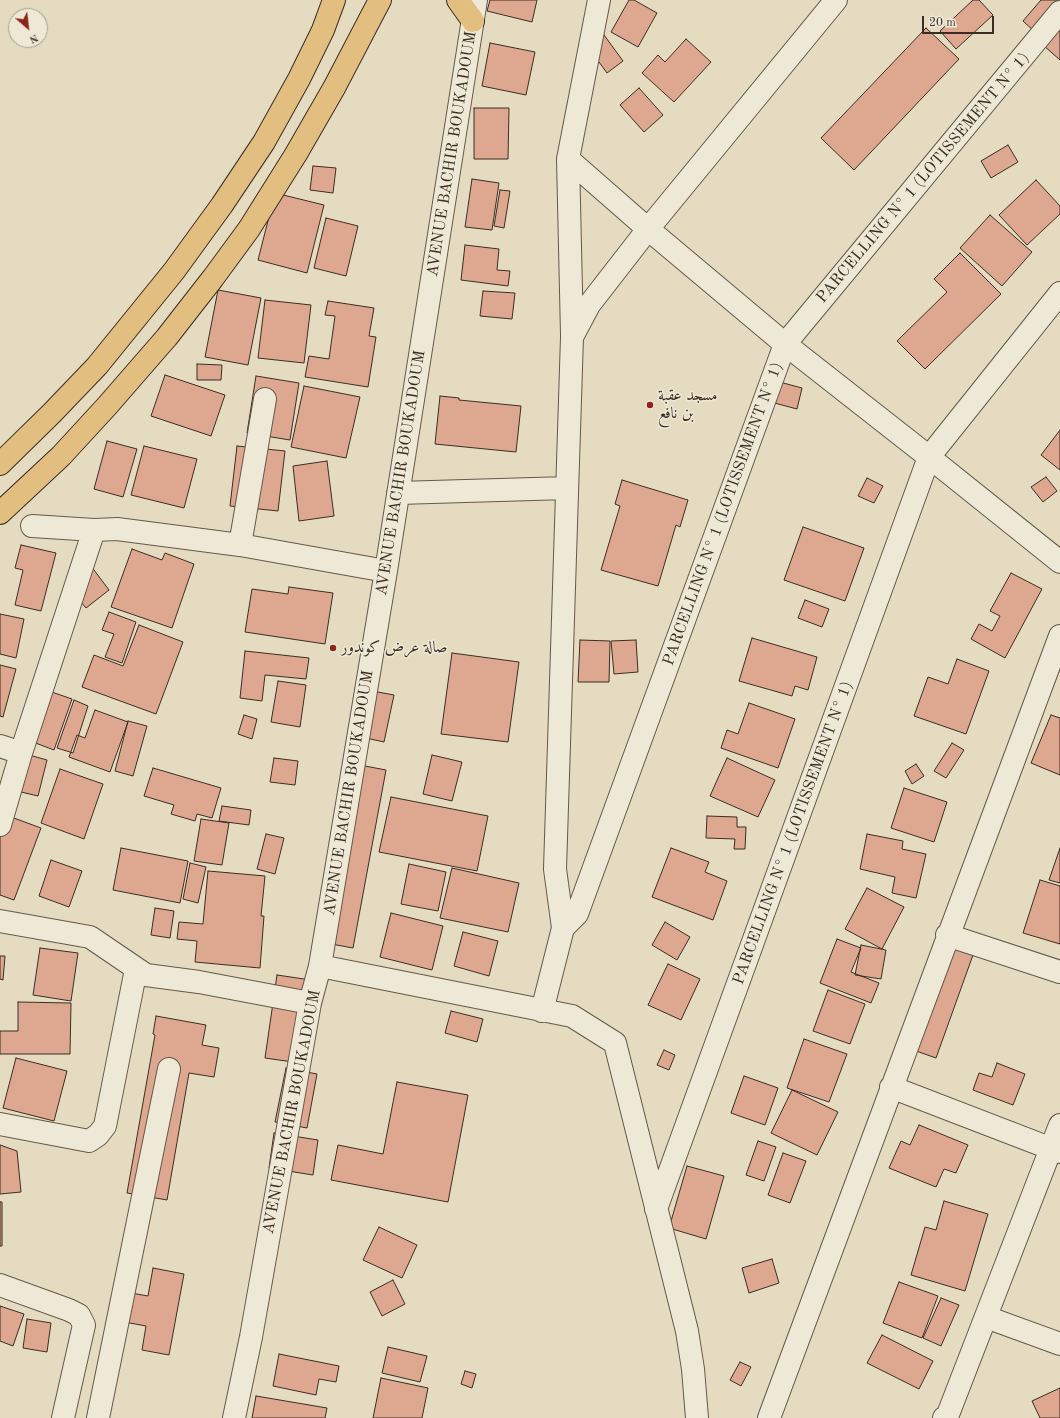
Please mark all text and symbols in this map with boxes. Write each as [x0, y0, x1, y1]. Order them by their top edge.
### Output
north arrow [8, 8, 48, 48]
scale bar [924, 8, 996, 34]
text: 20 m [929, 17, 956, 29]
street label: AVENUE BACHIR BOUKADOUM [423, 30, 481, 278]
text: N [27, 31, 40, 45]
street label: PARCELLING N° 1 (LOTISSEMENT N° 1) [812, 49, 1034, 307]
street label: AVENUE BACHIR BOUKADOUM [372, 349, 430, 597]
street label: PARCELLING N° 1 (LOTISSEMENT N° 1) [659, 360, 787, 668]
place label: مسجد عقبة بن نافع [658, 386, 718, 424]
marker: مسجد عقبة بن نافع [645, 400, 655, 410]
place label: صالة عرض كوندور [341, 638, 447, 658]
marker: صالة عرض كوندور [328, 643, 338, 653]
street label: AVENUE BACHIR BOUKADOUM [320, 669, 378, 917]
street label: PARCELLING N° 1 (LOTISSEMENT N° 1) [729, 679, 857, 987]
street label: AVENUE BACHIR BOUKADOUM [259, 988, 325, 1236]

